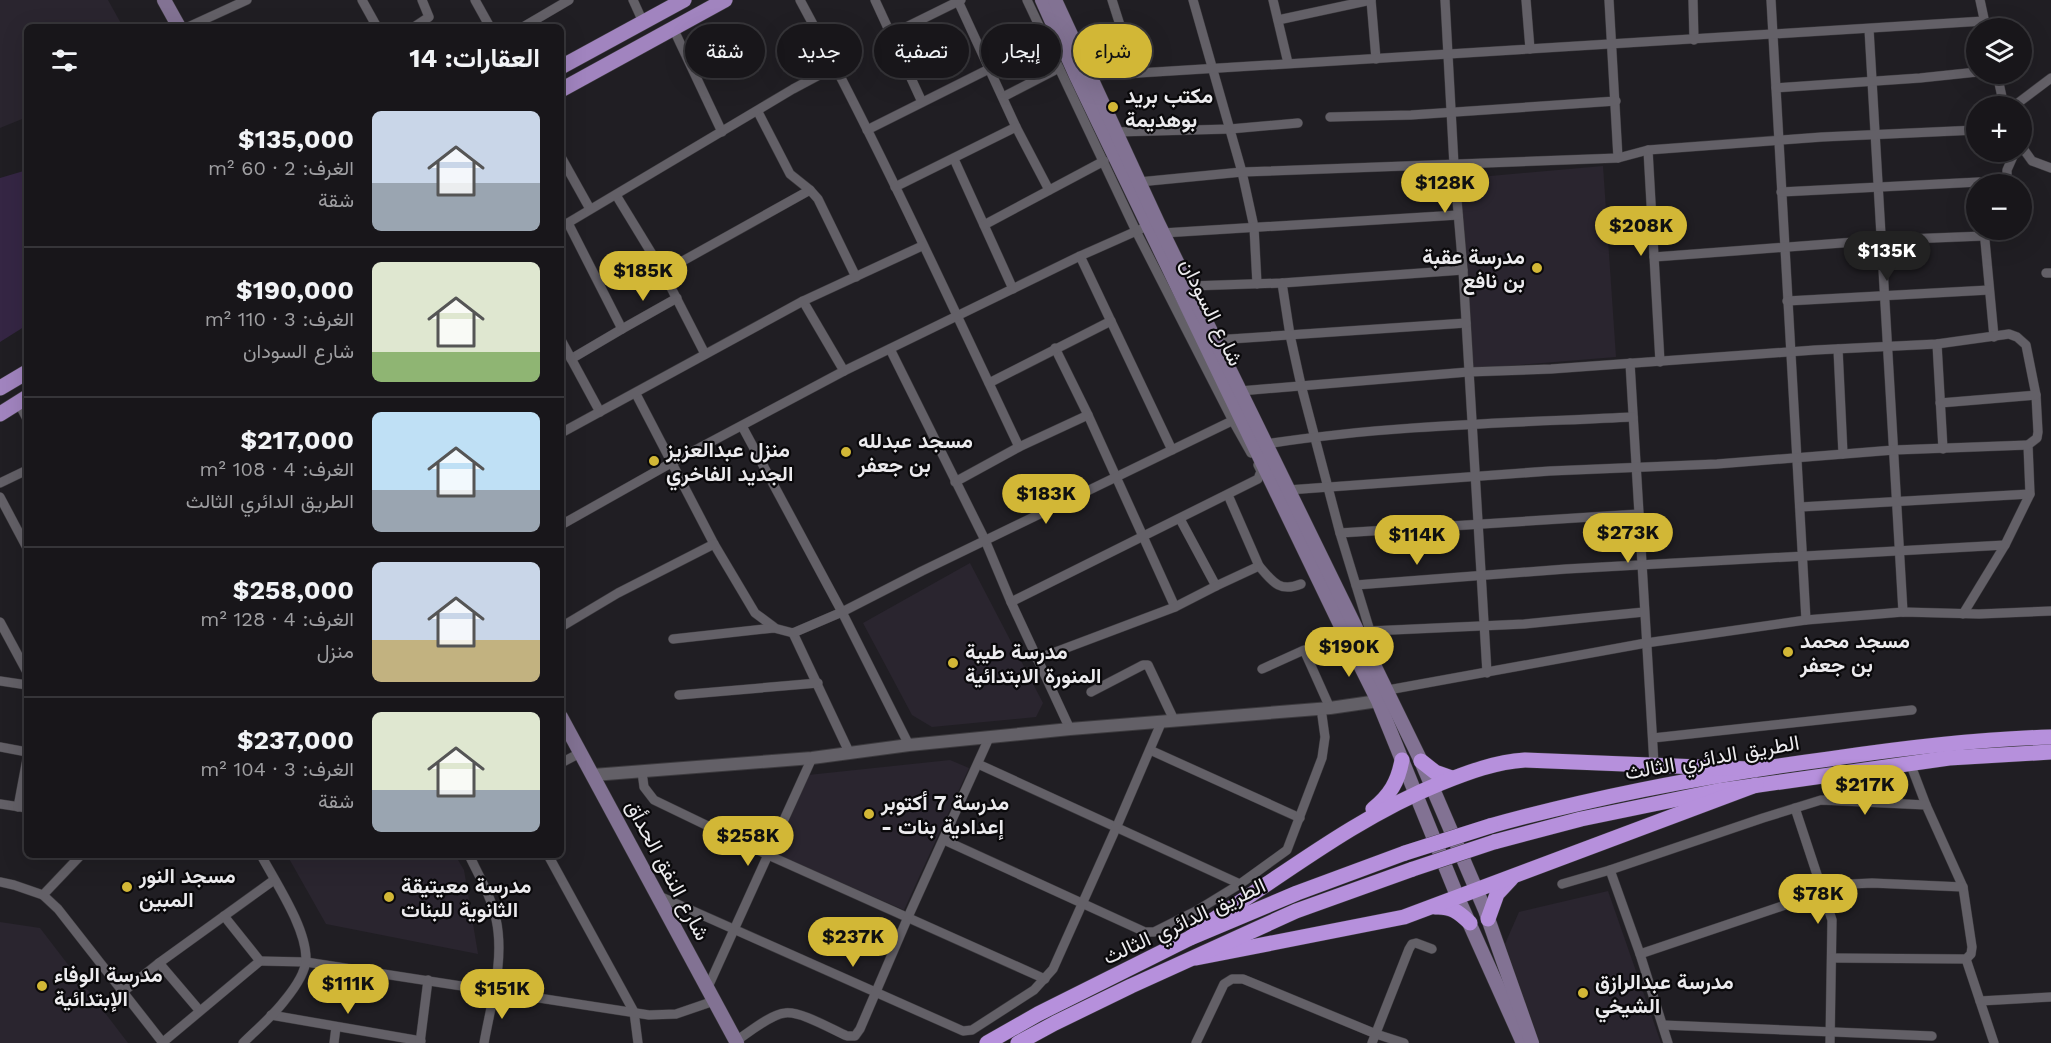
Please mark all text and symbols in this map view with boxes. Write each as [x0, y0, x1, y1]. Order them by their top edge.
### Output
map controls [1966, 18, 2032, 240]
button: layers [1966, 18, 2032, 84]
chip: شقة [685, 24, 765, 78]
chip: جديد [777, 24, 862, 78]
chip: تصفية [874, 24, 969, 78]
chip: إيجار [981, 24, 1061, 78]
chip: شراء [1073, 24, 1152, 78]
text: العقارات: 14 [409, 43, 540, 73]
icon: filters [48, 44, 81, 77]
place label: مكتب بريد بوهديمة [1125, 83, 1213, 133]
button: + [1966, 96, 2032, 162]
marker: مكتب بريد بوهديمة [1106, 100, 1120, 114]
text: $135,000 [238, 124, 354, 154]
icon: home [420, 135, 492, 207]
text: الغرف: 2 · 60 m² [208, 156, 354, 180]
pin: $128K [1403, 163, 1487, 214]
text: $128K [1415, 170, 1475, 194]
button: − [1966, 174, 2032, 240]
text: شقة [318, 188, 354, 212]
pin: $208K [1599, 206, 1683, 257]
text: $208K [1609, 213, 1673, 237]
pin: $135K [1845, 231, 1929, 282]
text: $135K [1858, 238, 1916, 262]
place label: مدرسة عقبة بن نافع [1422, 244, 1525, 295]
pin: $185K [601, 251, 685, 302]
street label: شارع السودان [1173, 254, 1249, 371]
text: $185K [613, 258, 673, 282]
marker: مدرسة عقبة بن نافع [1530, 261, 1544, 275]
text: $190,000 [236, 275, 354, 305]
icon: home [420, 286, 492, 358]
text: الغرف: 3 · 110 m² [205, 307, 354, 331]
text: شارع السودان [243, 339, 354, 363]
text: $217,000 [240, 425, 354, 455]
place label: مسجد عبدلله بن جعفر [857, 428, 973, 478]
icon: home [420, 436, 492, 508]
place label: منزل عبدالعزيز الجديد الفاخري [665, 437, 793, 491]
marker: مسجد عبدلله بن جعفر [839, 445, 853, 459]
marker: منزل عبدالعزيز الجديد الفاخري [647, 454, 661, 468]
text: الغرف: 4 · 108 m² [200, 457, 354, 481]
pin: $183K [1004, 474, 1088, 525]
text: $183K [1016, 481, 1076, 505]
text: الطريق الدائري الثالث [186, 489, 354, 513]
pin: $273K [1586, 513, 1670, 564]
pin: $114K [1375, 515, 1459, 566]
text: $273K [1597, 520, 1659, 544]
text: $114K [1389, 522, 1445, 546]
text: $258,000 [233, 575, 354, 605]
icon: home [420, 586, 492, 658]
text: الغرف: 4 · 128 m² [200, 607, 354, 631]
pin: $190K [1307, 627, 1391, 678]
place label: مسجد محمد بن جعفر [1799, 628, 1910, 678]
text: $190K [1319, 634, 1379, 658]
text: منزل [317, 639, 354, 663]
place label: مدرسة طيبة المنورة الابتدائية [965, 639, 1102, 689]
marker: مسجد محمد بن جعفر [1781, 645, 1795, 659]
marker: مدرسة طيبة المنورة الابتدائية [946, 656, 960, 670]
text: $237,000 [237, 725, 354, 755]
street label: الطريق الدائري الثالث [1623, 729, 1802, 790]
icon: home [420, 736, 492, 808]
text: الغرف: 3 · 104 m² [200, 757, 354, 781]
pin: $217K [1823, 765, 1907, 816]
text: $217K [1835, 772, 1895, 796]
text: شقة [318, 789, 354, 813]
place label: مدرسة 7 أكتوبر - إعدادية بنات [880, 790, 1009, 841]
street label: شارع النفق الحدأق [619, 796, 715, 945]
marker: مدرسة 7 أكتوبر - إعدادية بنات [862, 807, 876, 821]
pin: $258K [706, 816, 790, 867]
text: $258K [717, 823, 779, 847]
place label: مسجد النور المبين [138, 863, 236, 912]
street label: الطريق الدائري الثالث [1099, 872, 1271, 974]
place label: مدرسة معيتيقة الثانوية للبنات [401, 873, 532, 923]
pin: $78K [1782, 874, 1854, 925]
marker: مسجد النور المبين [120, 880, 134, 894]
text: $78K [1793, 881, 1843, 905]
marker: مدرسة معيتيقة الثانوية للبنات [382, 890, 396, 904]
pin: $237K [811, 917, 895, 968]
text: $237K [822, 924, 884, 948]
place label: مدرسة الوفاء الإبتدائية [54, 962, 163, 1013]
pin: $111K [306, 964, 390, 1015]
pin: $151K [460, 969, 544, 1020]
place label: مدرسة عبدالرازق الشيخي [1595, 969, 1734, 1023]
text: $111K [322, 971, 374, 995]
text: $151K [474, 976, 530, 1000]
marker: مدرسة الوفاء الإبتدائية [35, 979, 49, 993]
marker: مدرسة عبدالرازق الشيخي [1576, 986, 1590, 1000]

